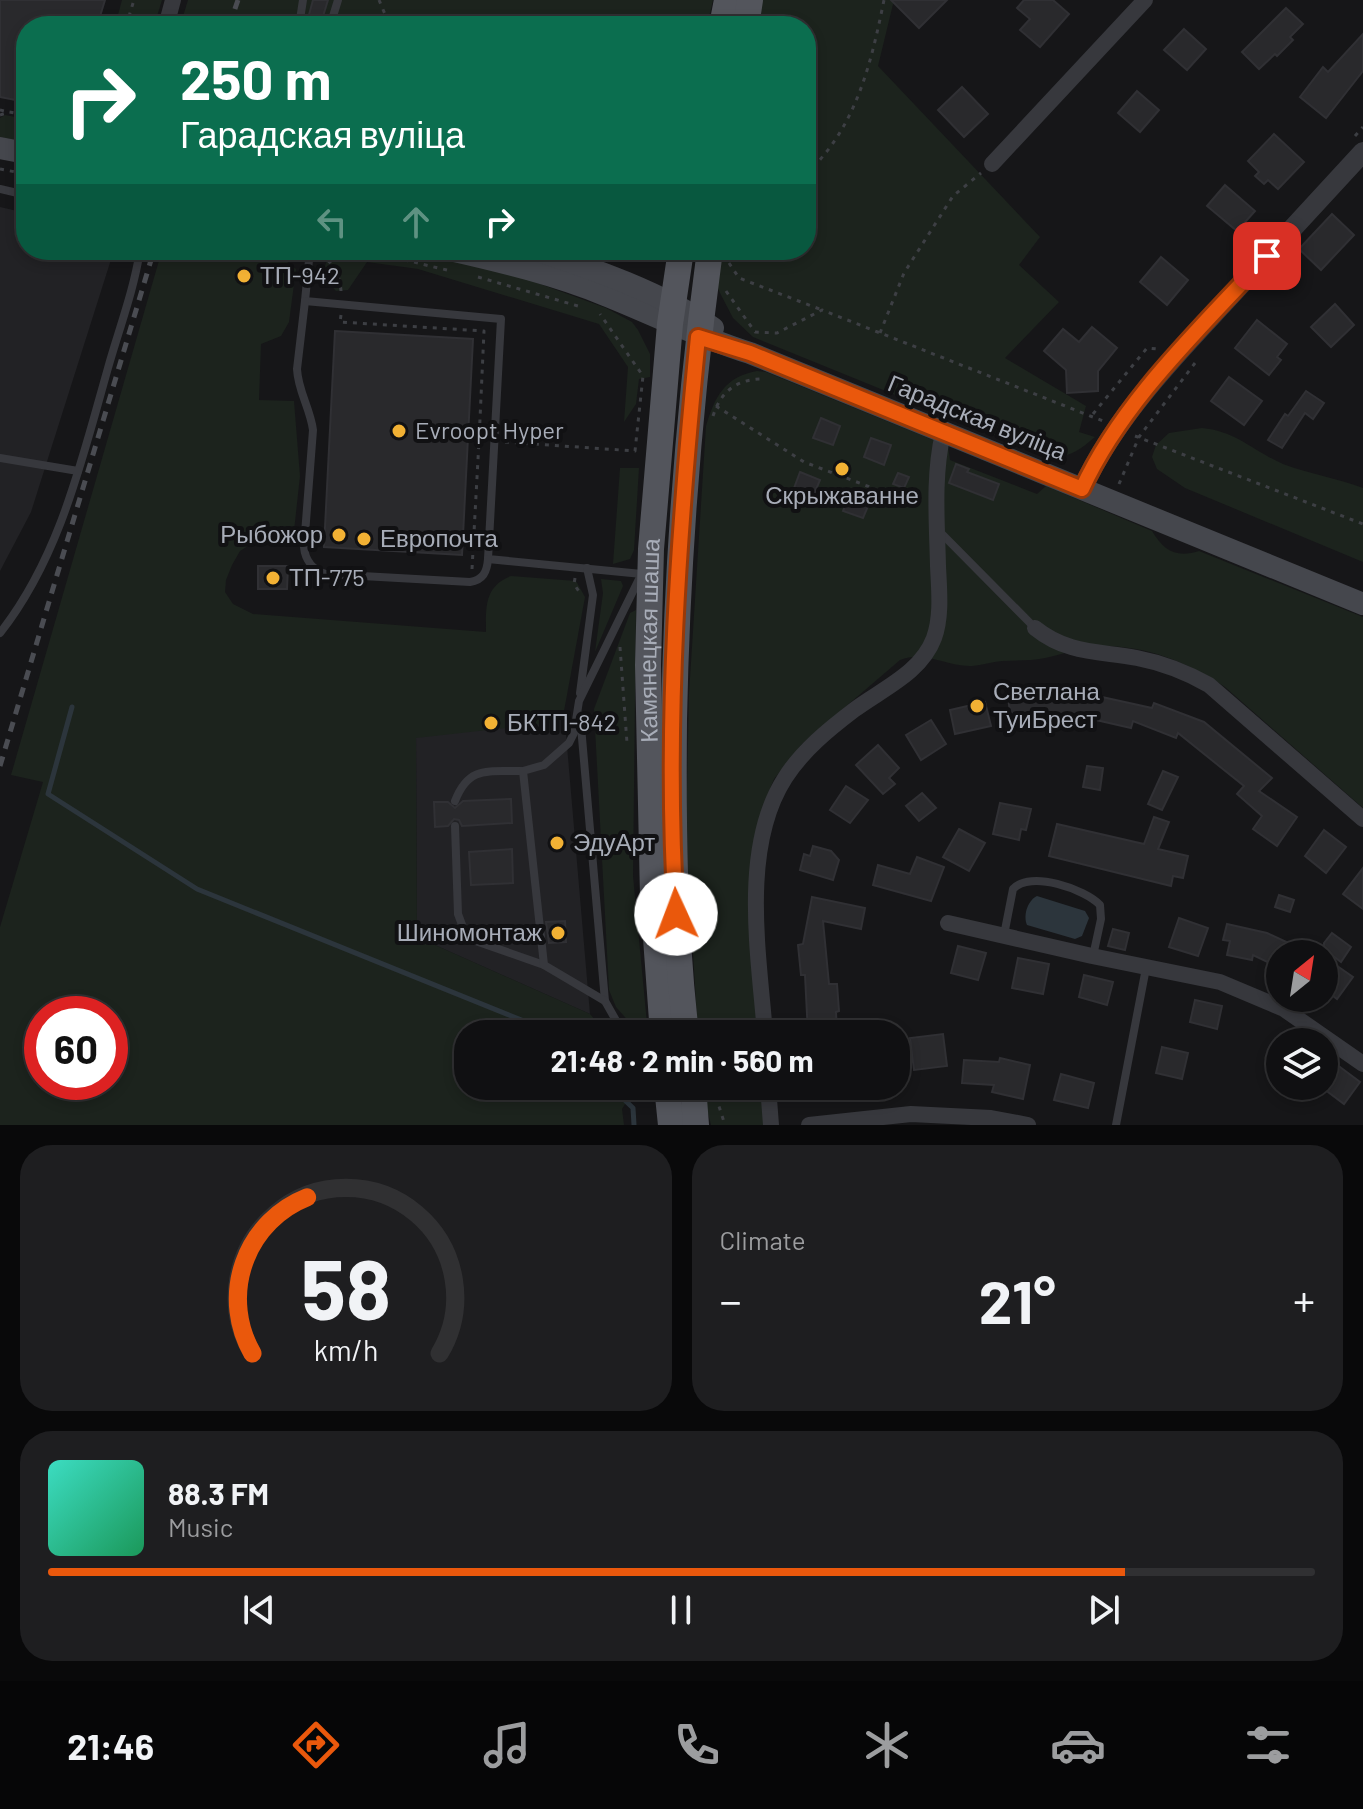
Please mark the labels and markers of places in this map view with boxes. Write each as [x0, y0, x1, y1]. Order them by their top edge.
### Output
pin [1233, 222, 1301, 290]
place label: ТП-942 [260, 260, 340, 289]
marker: ТП-942 [235, 267, 253, 285]
place label: Evroopt Hyper [415, 415, 564, 444]
marker: Evroopt Hyper [390, 422, 408, 440]
marker: Скрыжаванне [833, 460, 851, 478]
place label: Скрыжаванне [765, 480, 919, 509]
place label: Рыбожор [220, 519, 323, 548]
place label: Европочта [380, 523, 498, 552]
marker: Рыбожор [330, 526, 348, 544]
marker: Европочта [355, 530, 373, 548]
place label: ТП-775 [289, 562, 365, 591]
marker: ТП-775 [264, 569, 282, 587]
place label: Светлана ТуиБрест [993, 676, 1100, 733]
marker: Светлана ТуиБрест [968, 697, 986, 715]
place label: БКТП-842 [507, 707, 617, 736]
marker: БКТП-842 [482, 714, 500, 732]
place label: ЭдуАрт [573, 827, 655, 856]
marker: ЭдуАрт [548, 834, 566, 852]
place label: Шиномонтаж [397, 917, 542, 946]
marker: Шиномонтаж [549, 924, 567, 942]

